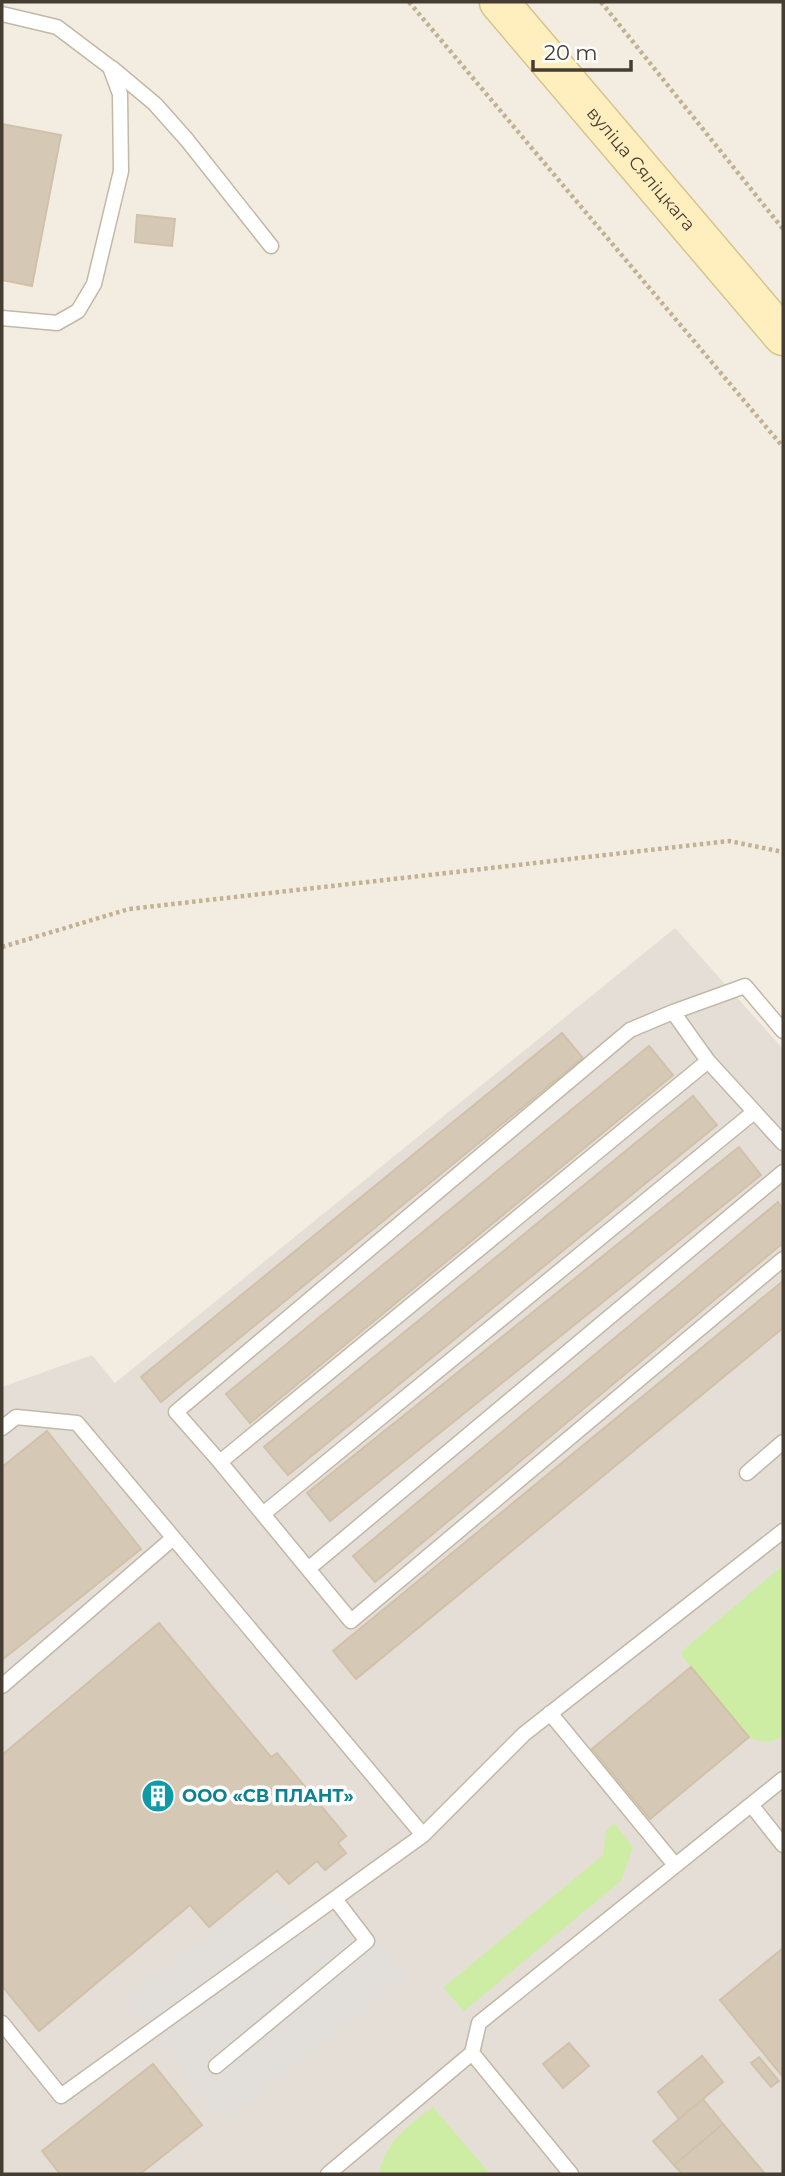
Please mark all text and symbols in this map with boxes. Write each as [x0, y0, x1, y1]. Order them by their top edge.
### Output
scale bar [533, 28, 631, 72]
text: 20 m [544, 40, 598, 65]
street label: вуліца Сяліцкага [582, 102, 700, 236]
building icon: ООО «СВ ПЛАНТ» [139, 1777, 177, 1815]
place label: ООО «СВ ПЛАНТ» [182, 1785, 354, 1807]

